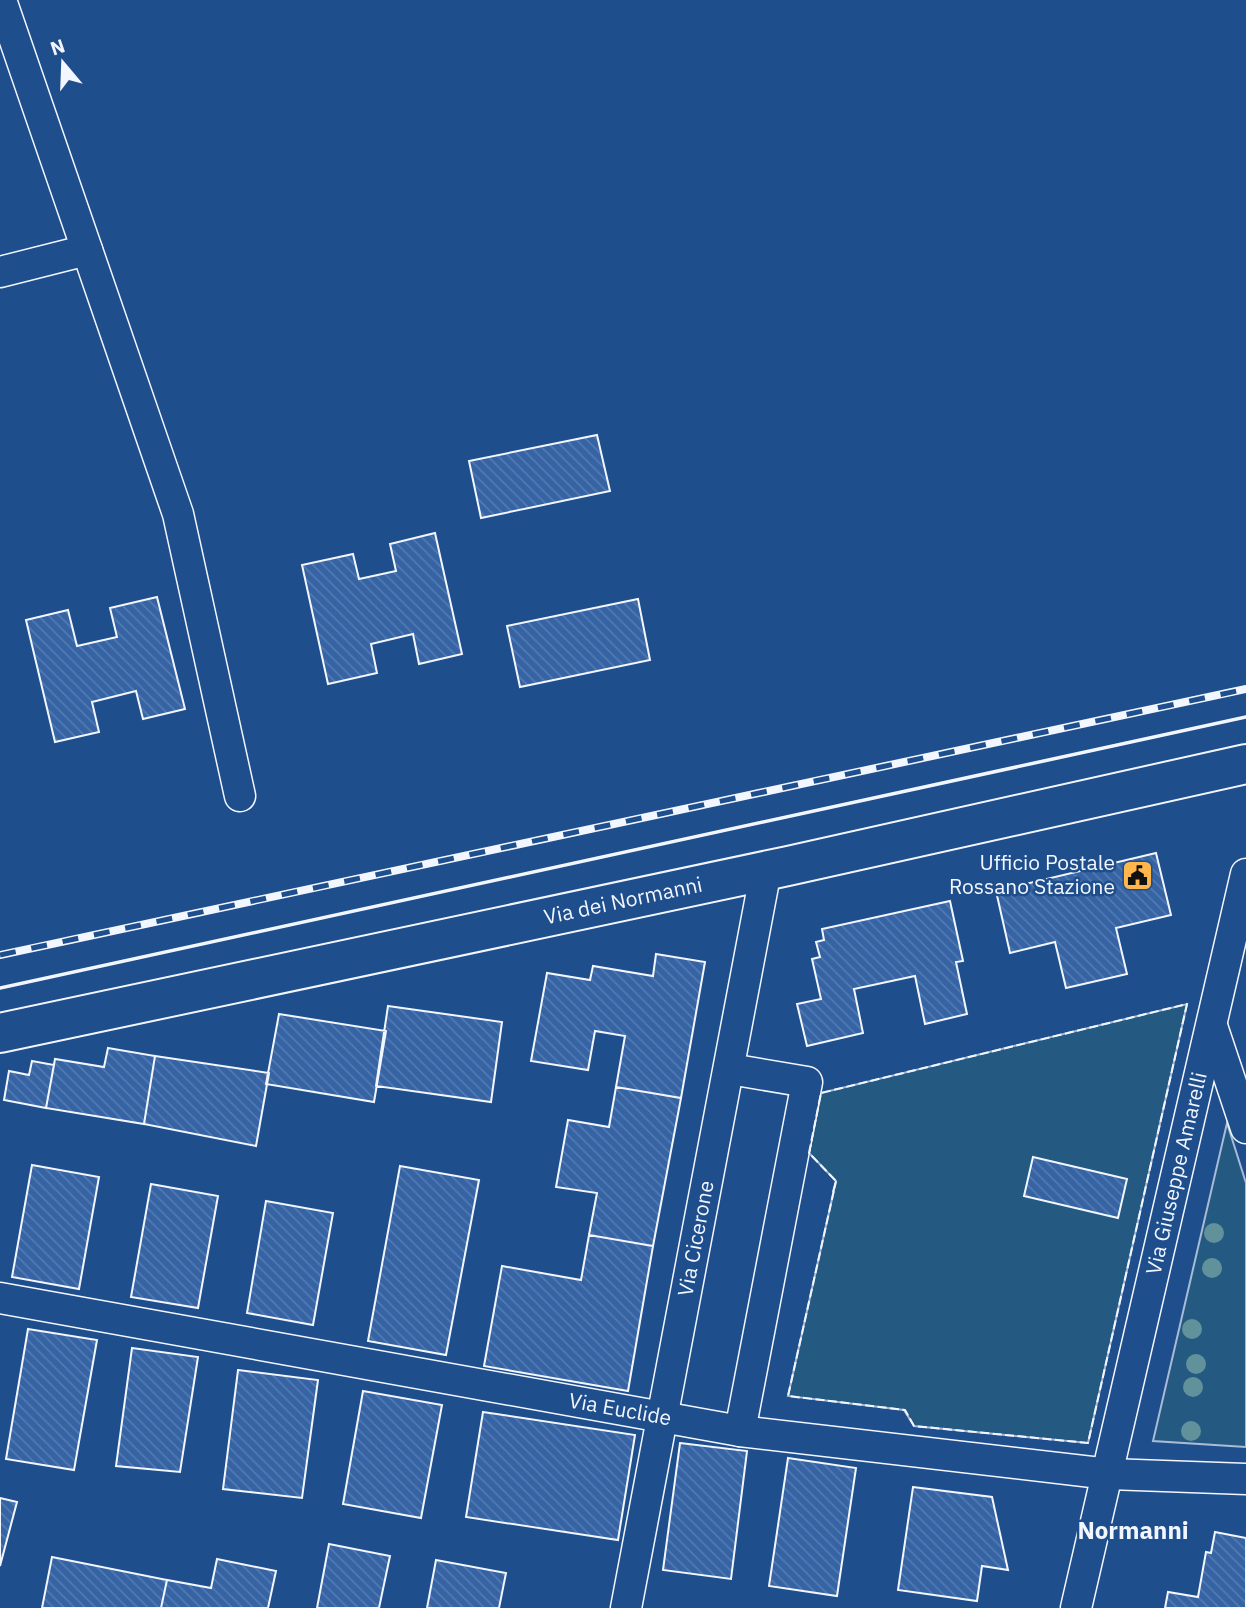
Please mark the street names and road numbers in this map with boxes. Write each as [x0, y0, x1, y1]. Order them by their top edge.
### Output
street label: Via dei Normanni [541, 870, 705, 930]
street label: Via Giuseppe Amarelli [1139, 1069, 1213, 1277]
street label: Via Cicerone [670, 1178, 720, 1299]
street label: Via Euclide [567, 1386, 674, 1431]

